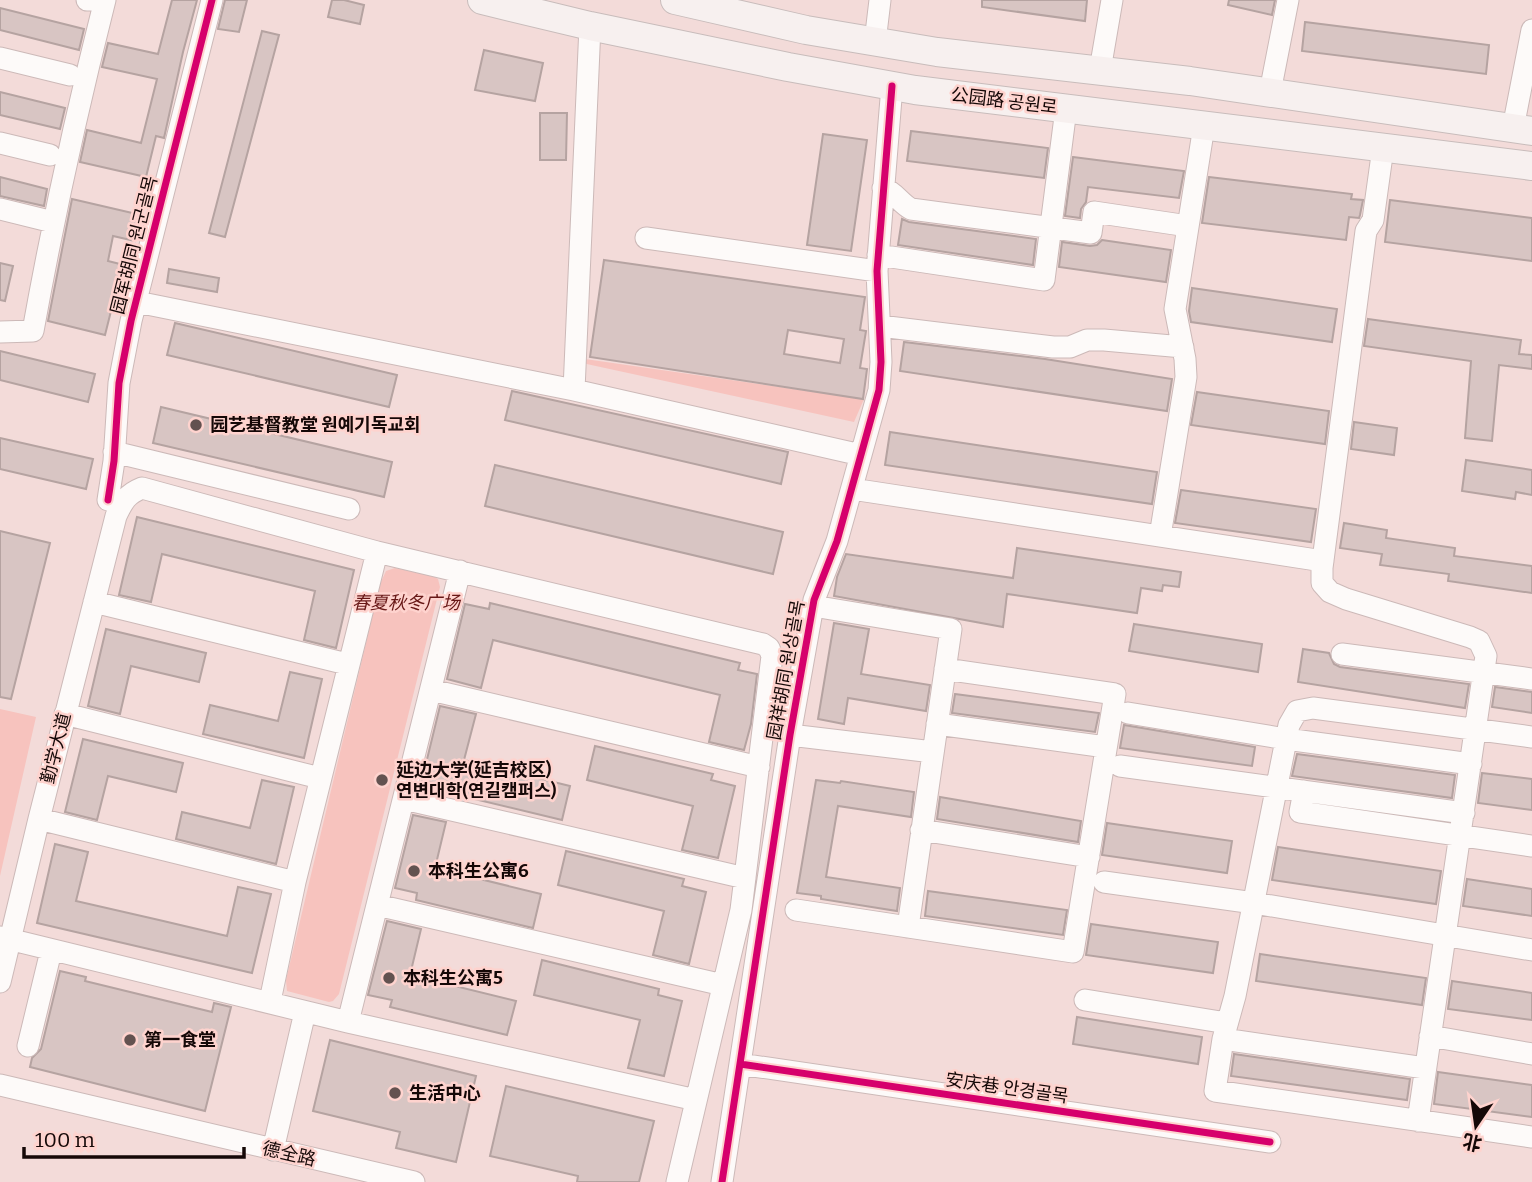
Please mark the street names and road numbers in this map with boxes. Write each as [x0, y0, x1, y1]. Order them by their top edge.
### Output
street label: 公园路 공원로 [949, 84, 1059, 118]
street label: 园军胡同 원군골목 [106, 174, 162, 316]
street label: 园祥胡同 원상골목 [763, 598, 809, 742]
street label: 勤学大道 [37, 710, 75, 786]
street label: 安庆巷 안경골목 [944, 1068, 1070, 1108]
street label: 德全路 [260, 1137, 318, 1171]

